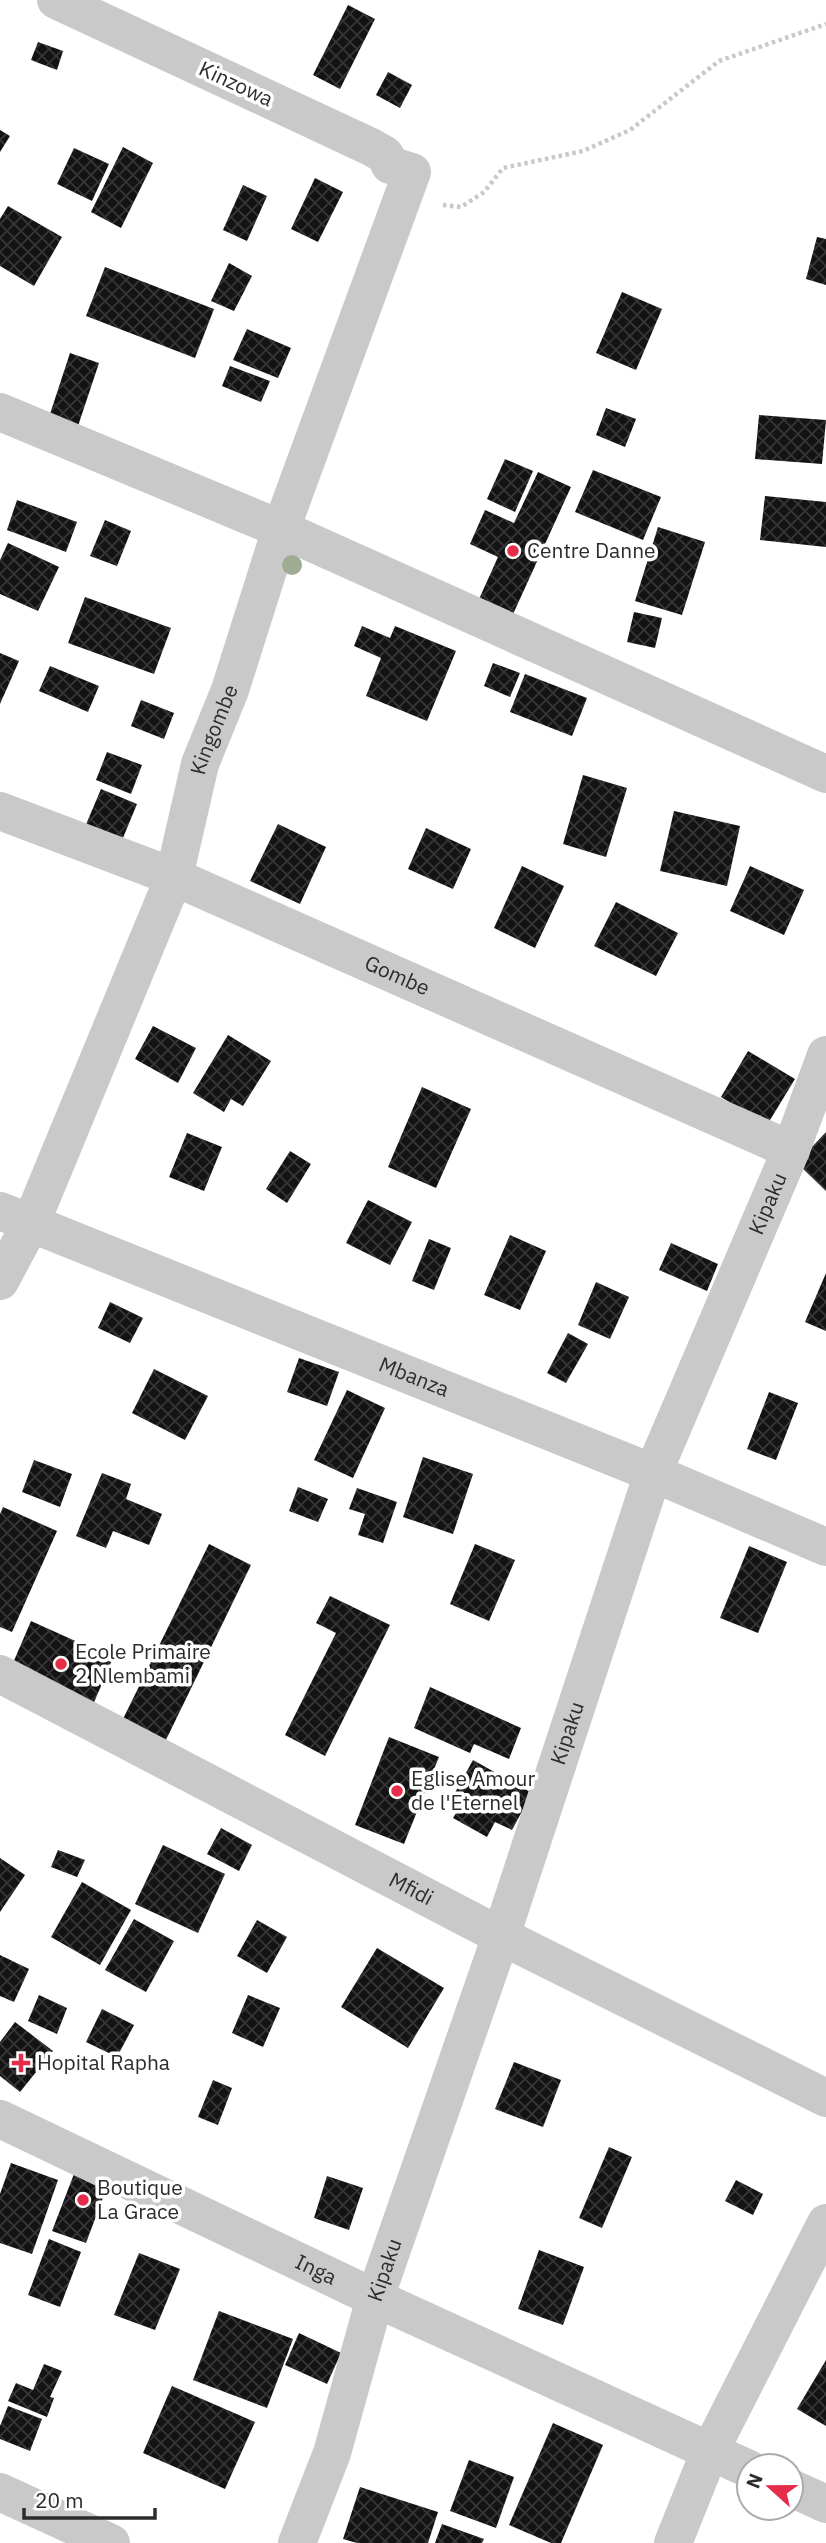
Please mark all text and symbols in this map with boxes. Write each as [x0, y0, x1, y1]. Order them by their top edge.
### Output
street label: Kinzowa [195, 54, 278, 112]
place label: Centre Danne [527, 536, 656, 564]
marker: Centre Danne [505, 543, 521, 559]
street label: Kingombe [183, 680, 244, 777]
street label: Gombe [360, 948, 434, 1001]
street label: Kipaku [742, 1168, 793, 1238]
street label: Mbanza [375, 1349, 454, 1403]
place label: Ecole Primaire 2 Nlembami [75, 1637, 211, 1689]
marker: Ecole Primaire 2 Nlembami [53, 1656, 69, 1672]
street label: Kipaku [543, 1698, 590, 1768]
place label: Eglise Amour de l'Eternel [411, 1764, 535, 1816]
marker: Eglise Amour de l'Eternel [389, 1783, 405, 1799]
street label: Mfidi [385, 1865, 439, 1911]
place label: Hopital Rapha [37, 2048, 170, 2076]
marker: Hopital Rapha [11, 2053, 31, 2073]
place label: Boutique La Grace [97, 2173, 183, 2225]
marker: Boutique La Grace [75, 2192, 91, 2208]
street label: Kipaku [360, 2235, 408, 2305]
street label: Inga [291, 2247, 342, 2291]
north arrow [735, 2452, 805, 2522]
text: N [740, 2470, 768, 2492]
scale bar [24, 2476, 156, 2520]
text: 20 m [35, 2486, 84, 2514]

